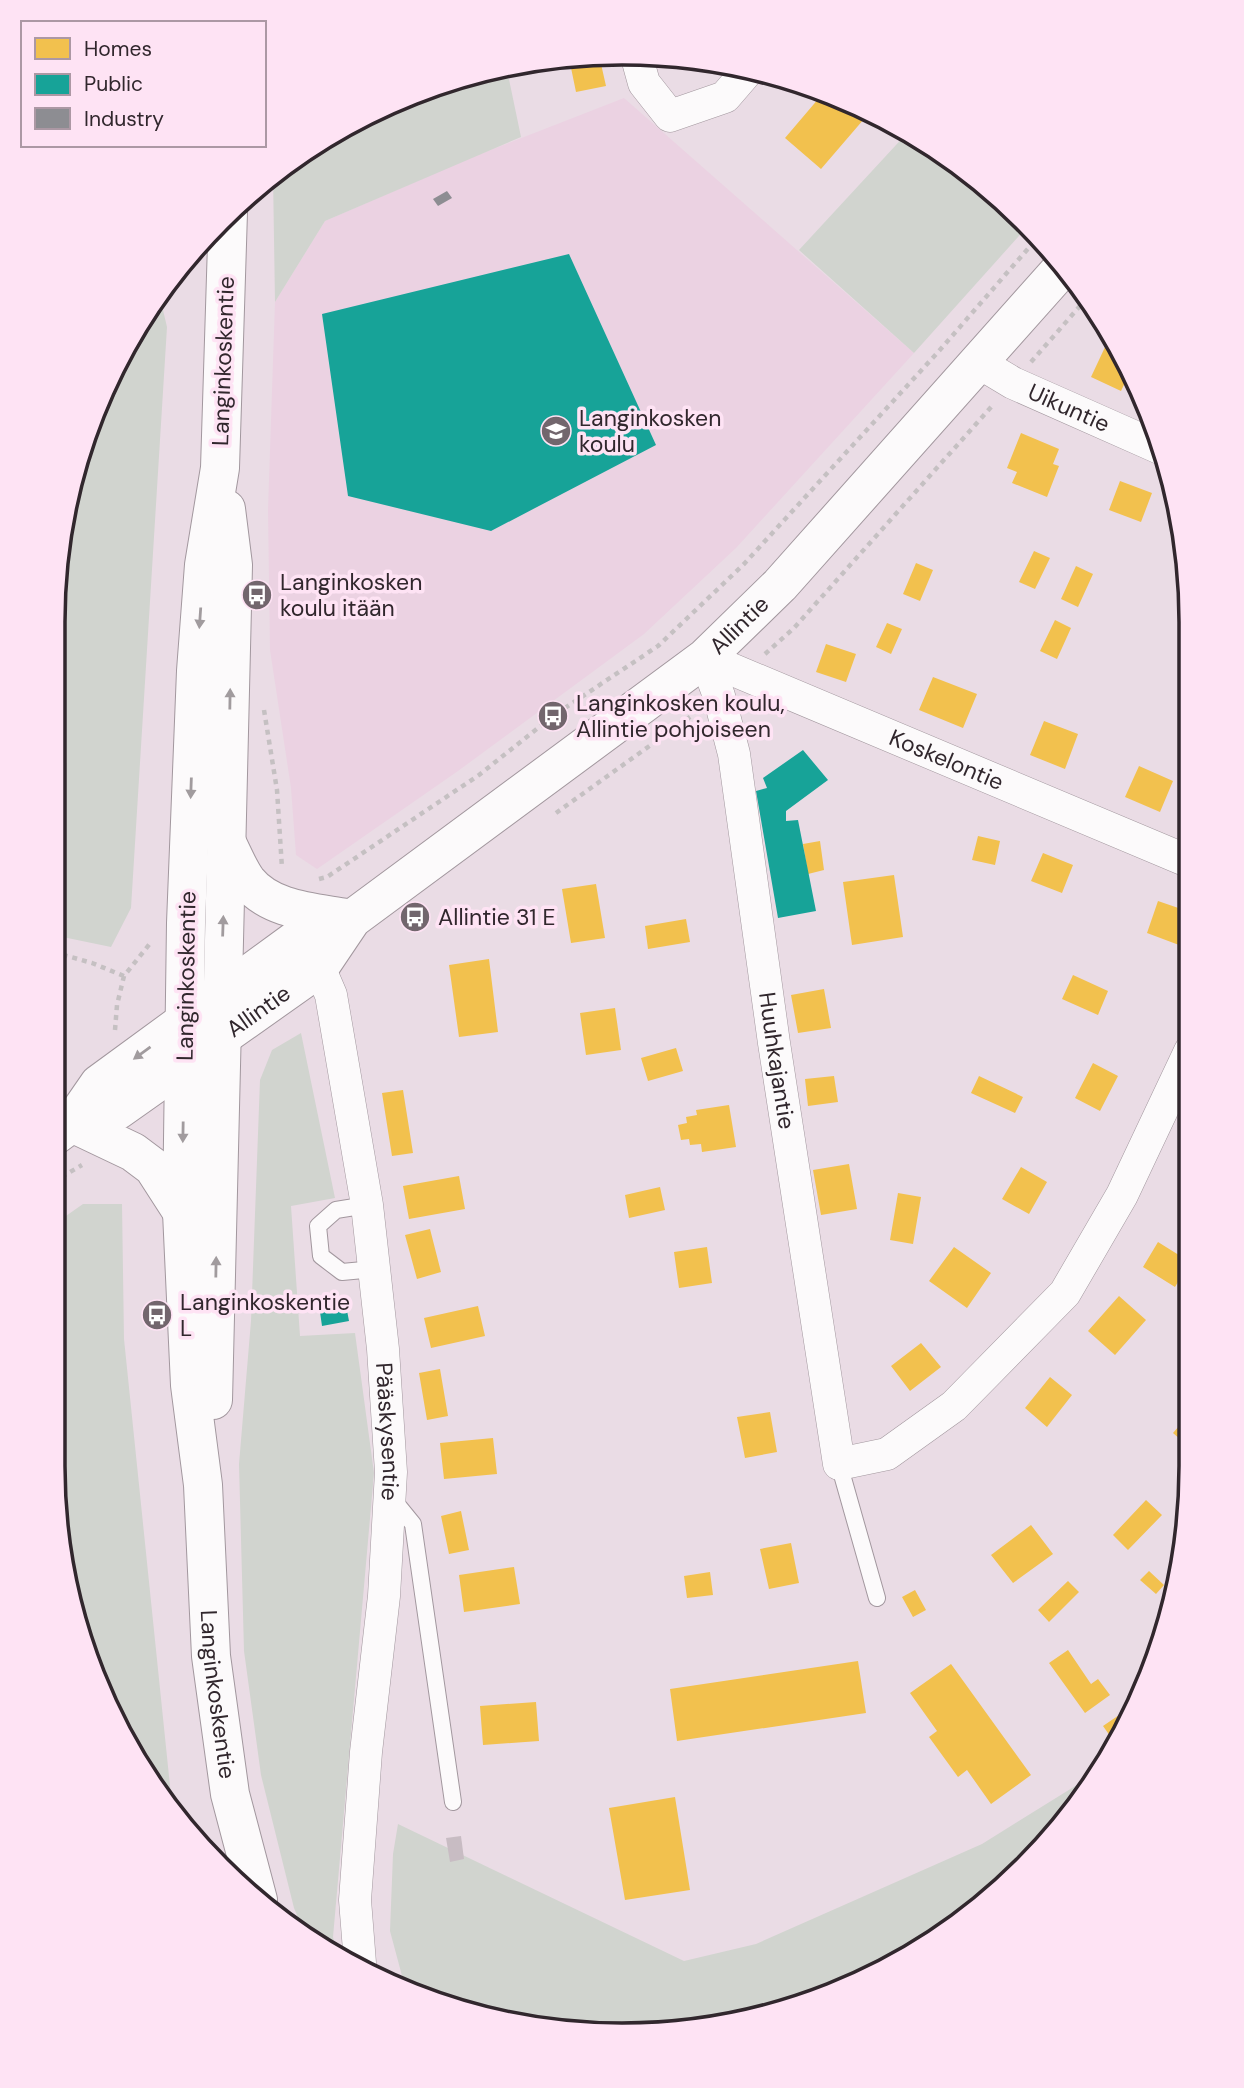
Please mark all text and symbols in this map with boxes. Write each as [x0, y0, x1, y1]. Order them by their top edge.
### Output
legend [21, 21, 266, 147]
text: Homes [84, 35, 152, 63]
text: Public [84, 70, 143, 98]
text: Industry [84, 105, 164, 133]
street label: Langinkoskentie [205, 276, 241, 446]
street label: Uikuntie [1023, 377, 1114, 439]
place label: Langinkosken koulu [579, 403, 721, 459]
school or university icon: Langinkosken koulu [539, 414, 573, 448]
place label: Langinkosken koulu itään [280, 567, 422, 623]
bus stop icon: Langinkosken koulu itään [240, 578, 274, 612]
street label: Allintie [703, 589, 775, 661]
one-way arrow [194, 607, 205, 629]
one-way arrow [224, 687, 235, 709]
place label: Langinkosken koulu, Allintie pohjoiseen [576, 688, 785, 744]
bus stop icon: Langinkosken koulu, Allintie pohjoiseen [536, 699, 570, 733]
street label: Koskelontie [885, 722, 1008, 797]
one-way arrow [186, 777, 197, 799]
street label: Langinkoskentie [170, 891, 202, 1061]
bus stop icon: Allintie 31 E [398, 900, 432, 934]
place label: Allintie 31 E [438, 902, 555, 932]
one-way arrow [218, 915, 229, 937]
street label: Allintie [220, 978, 296, 1044]
street label: Huuhkajantie [752, 990, 802, 1131]
one-way arrow [132, 1046, 151, 1060]
one-way arrow [177, 1121, 189, 1143]
one-way arrow [211, 1255, 222, 1277]
place label: Langinkoskentie L [180, 1287, 350, 1343]
bus stop icon: Langinkoskentie L [140, 1298, 174, 1332]
street label: Pääskysentie [369, 1361, 406, 1502]
street label: Langinkoskentie [194, 1609, 243, 1781]

